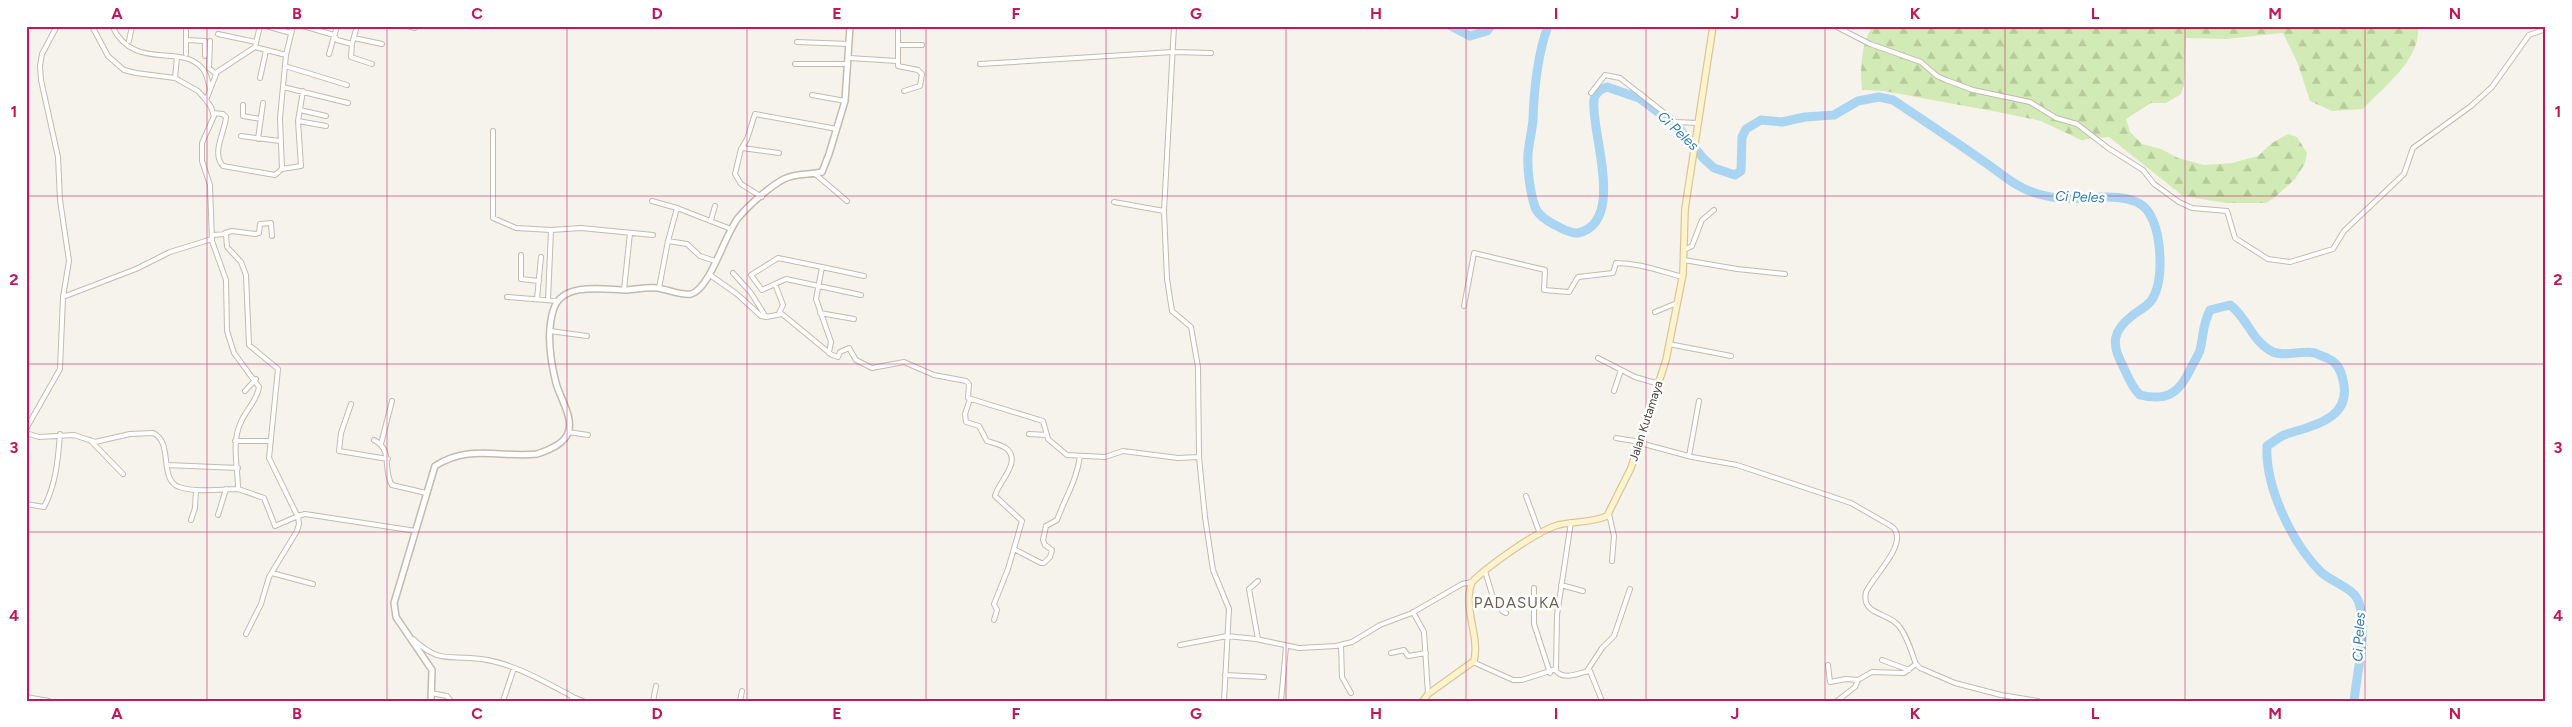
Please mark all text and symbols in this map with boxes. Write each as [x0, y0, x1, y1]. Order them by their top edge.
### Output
text: A [111, 4, 123, 23]
text: B [292, 4, 302, 23]
text: C [471, 4, 483, 23]
text: D [651, 4, 663, 23]
text: E [832, 4, 842, 23]
text: F [1012, 4, 1021, 23]
text: G [1190, 4, 1202, 23]
text: H [1370, 4, 1382, 23]
text: I [1554, 4, 1558, 23]
text: J [1731, 4, 1739, 23]
text: K [1910, 4, 1921, 23]
text: L [2091, 4, 2100, 23]
text: M [2268, 4, 2282, 23]
text: N [2449, 4, 2461, 23]
text: 1 [11, 102, 17, 121]
text: 1 [2555, 102, 2561, 121]
water label: Ci Peles [1654, 108, 1702, 154]
water label: Ci Peles [2055, 188, 2106, 206]
text: 2 [9, 270, 19, 289]
text: 2 [2553, 270, 2563, 289]
street label: Jalan Kutamaya [1626, 379, 1666, 463]
text: 3 [10, 438, 19, 457]
text: 3 [2554, 438, 2563, 457]
district label: PADASUKA [1474, 594, 1560, 612]
text: 4 [9, 606, 19, 625]
text: 4 [2553, 606, 2563, 625]
water label: Ci Peles [2349, 611, 2369, 662]
text: A [111, 704, 123, 723]
text: B [292, 704, 302, 723]
text: C [471, 704, 483, 723]
text: D [651, 704, 663, 723]
text: E [832, 704, 842, 723]
text: F [1012, 704, 1021, 723]
text: G [1190, 704, 1202, 723]
text: H [1370, 704, 1382, 723]
text: I [1554, 704, 1558, 723]
text: J [1731, 704, 1739, 723]
text: K [1910, 704, 1921, 723]
text: L [2091, 704, 2100, 723]
text: M [2268, 704, 2282, 723]
text: N [2449, 704, 2461, 723]

